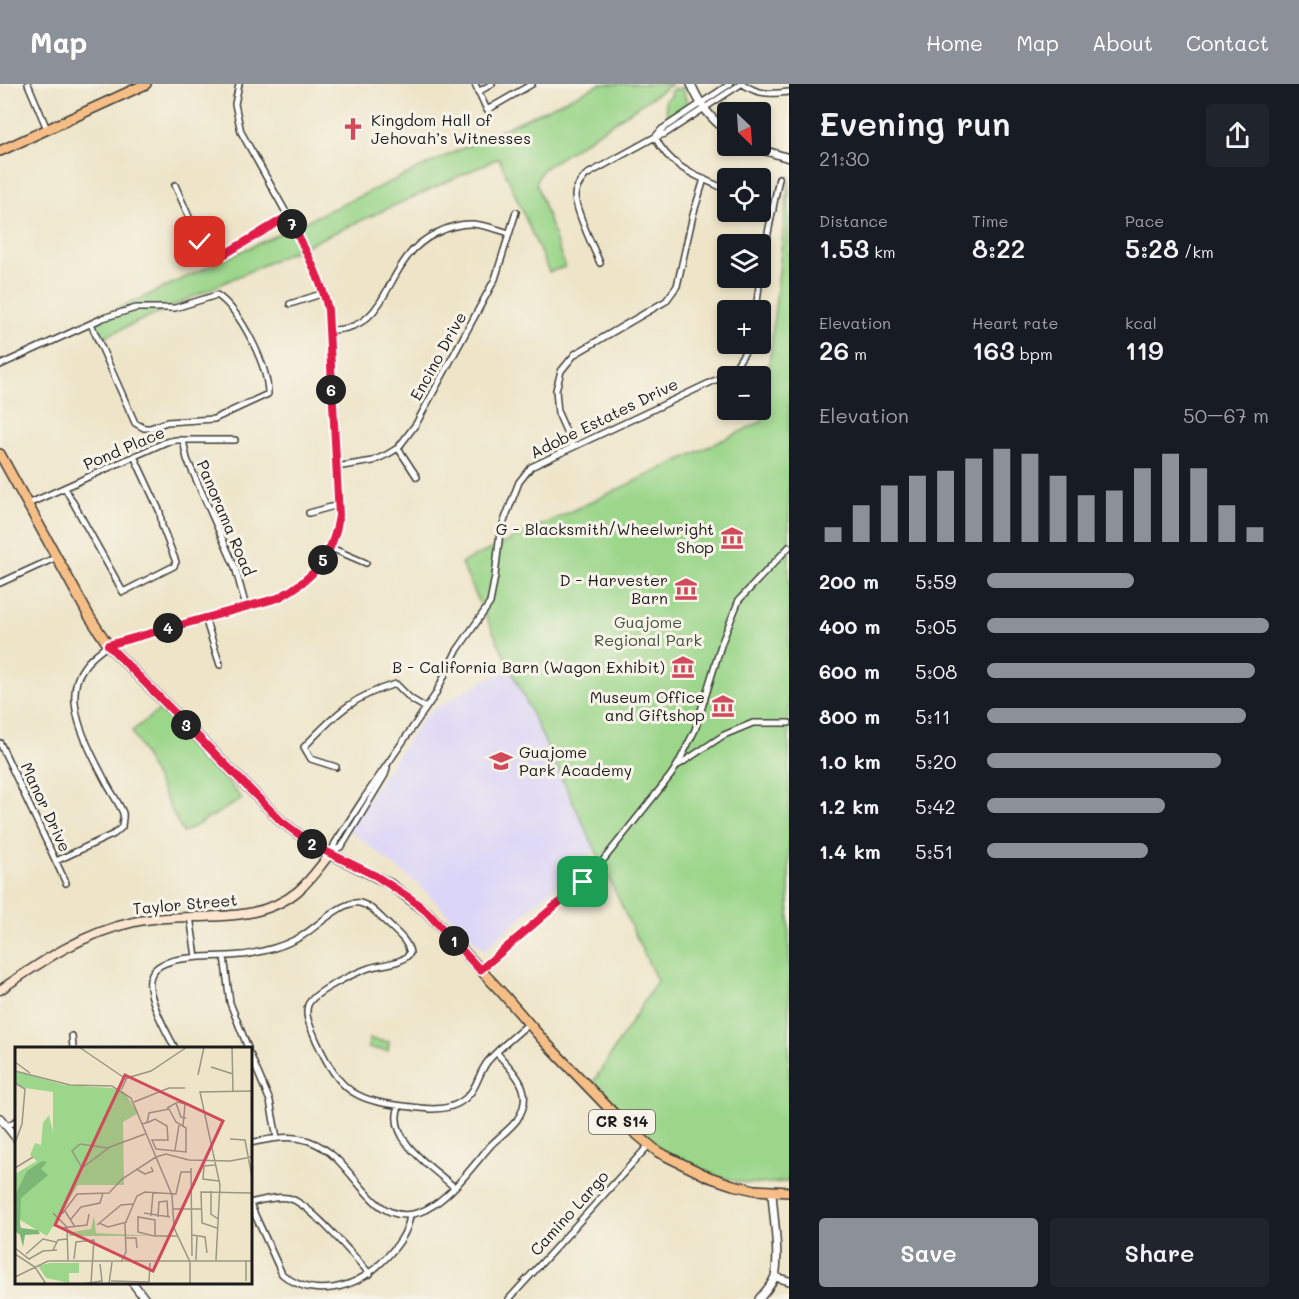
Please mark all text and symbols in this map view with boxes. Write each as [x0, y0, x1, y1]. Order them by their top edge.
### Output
text: Map [30, 24, 87, 60]
text: Home [926, 29, 983, 56]
text: Map [1016, 29, 1059, 56]
text: About [1092, 29, 1153, 56]
text: Contact [1186, 29, 1269, 56]
text: Evening run [819, 101, 1011, 144]
north arrow [717, 102, 771, 156]
map controls [717, 102, 771, 420]
button: share [1206, 104, 1269, 167]
place label: Kingdom Hall of Jehovah’s Witnesses [371, 109, 531, 148]
church icon: Kingdom Hall of Jehovah’s Witnesses [340, 116, 366, 142]
text: 21:30 [819, 145, 869, 171]
button: locate [717, 168, 771, 222]
pin: 7 [277, 209, 307, 239]
text: Distance [819, 210, 888, 231]
text: Time [972, 210, 1008, 231]
text: Pace [1125, 210, 1164, 231]
text: 7 [288, 213, 296, 234]
pin [174, 216, 225, 267]
icon: check [183, 225, 216, 258]
text: 1.53 [819, 231, 869, 265]
text: 8:22 [972, 231, 1025, 265]
text: 5:28 [1125, 231, 1179, 265]
button: layers [717, 234, 771, 288]
text: km [869, 241, 895, 262]
text: /km [1179, 241, 1214, 262]
button: + [717, 300, 771, 354]
street label: Encino Drive [405, 308, 471, 404]
text: Elevation [819, 312, 891, 333]
text: Heart rate [972, 312, 1058, 333]
text: kcal [1125, 312, 1157, 333]
text: 26 [819, 333, 849, 367]
text: 163 [972, 333, 1015, 367]
text: 119 [1125, 333, 1164, 367]
text: m [849, 343, 867, 364]
text: bpm [1015, 343, 1053, 364]
button: − [717, 366, 771, 420]
street label: Adobe Estates Drive [526, 373, 681, 462]
pin: 6 [316, 375, 346, 405]
text: 6 [326, 379, 336, 400]
text: Elevation [819, 402, 909, 428]
text: 50–67 m [1183, 402, 1269, 428]
street label: Pond Place [80, 421, 168, 474]
street label: Panorama Road [193, 457, 260, 579]
place label: G - Blacksmith/Wheelwright Shop [496, 518, 714, 557]
museum icon: G - Blacksmith/Wheelwright Shop [719, 525, 745, 551]
pin: 5 [308, 545, 338, 575]
text: 5 [318, 549, 328, 570]
text: 200 m [819, 568, 879, 594]
text: 5:59 [915, 568, 956, 594]
place label: D - Harvester Barn [559, 569, 668, 608]
museum icon: D - Harvester Barn [673, 576, 699, 602]
park label: Guajome Regional Park [594, 611, 702, 650]
pin: 4 [153, 613, 183, 643]
text: 400 m [819, 613, 880, 639]
text: 5:05 [915, 613, 957, 639]
text: 4 [163, 617, 173, 638]
museum icon: B - California Barn (Wagon Exhibit) [670, 654, 696, 680]
place label: B - California Barn (Wagon Exhibit) [392, 656, 665, 677]
text: 600 m [819, 658, 880, 684]
text: 5:08 [915, 658, 957, 684]
place label: Museum Office and Giftshop [590, 686, 705, 725]
museum icon: Museum Office and Giftshop [710, 693, 736, 719]
text: 800 m [819, 703, 880, 729]
text: 5:11 [915, 703, 951, 729]
pin: 3 [171, 710, 201, 740]
text: 3 [181, 714, 191, 735]
place label: Guajome Park Academy [519, 741, 632, 780]
school or university icon: Guajome Park Academy [488, 748, 514, 774]
text: 1.0 km [819, 748, 881, 774]
text: 5:20 [915, 748, 956, 774]
street label: Manor Drive [17, 759, 76, 855]
text: 1.2 km [819, 793, 879, 819]
text: 5:42 [915, 793, 956, 819]
pin: 2 [297, 829, 327, 859]
text: 2 [308, 833, 316, 854]
text: 1.4 km [819, 838, 881, 864]
text: 5:51 [915, 838, 953, 864]
pin [557, 856, 608, 907]
icon: arrive [566, 865, 599, 898]
street label: Taylor Street [132, 888, 238, 919]
pin: 1 [439, 926, 469, 956]
text: 1 [450, 930, 458, 951]
inset map [15, 1047, 252, 1284]
road number: CR S14 [589, 1110, 655, 1134]
street label: Camino Largo [525, 1166, 612, 1260]
button: Save [819, 1218, 1038, 1287]
button: Share [1050, 1218, 1269, 1287]

